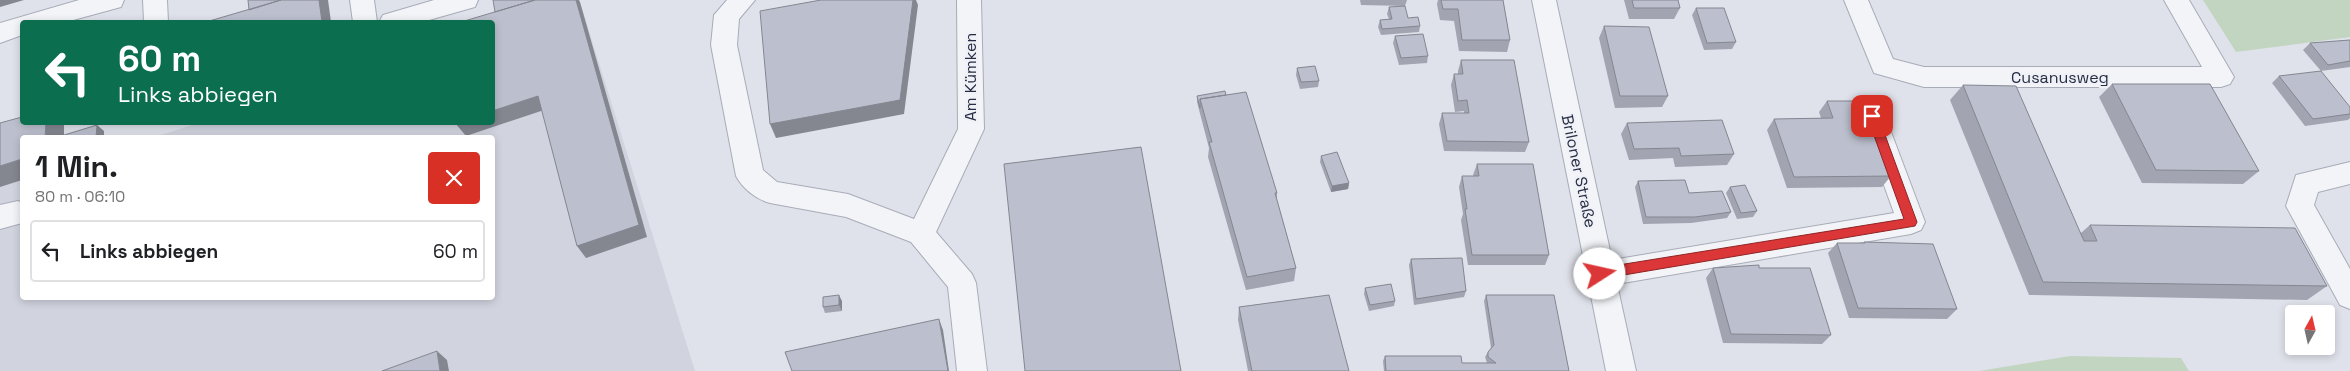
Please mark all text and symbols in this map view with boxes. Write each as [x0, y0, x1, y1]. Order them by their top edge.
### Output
street label: Am Kümken [960, 33, 981, 121]
text: 60 m [118, 37, 201, 81]
icon: left [35, 40, 100, 105]
street label: Cusanusweg [2011, 67, 2109, 88]
text: Links abbiegen [118, 80, 278, 108]
pin [1851, 95, 1893, 137]
icon: arrive [1858, 102, 1886, 130]
street label: Briloner Straße [1557, 112, 1601, 230]
text: 1 Min. [35, 147, 118, 186]
button: close [428, 152, 480, 204]
text: 80 m · 06:10 [35, 186, 125, 207]
icon: left [37, 237, 65, 265]
text: Links abbiegen [80, 239, 218, 264]
text: 60 m [433, 239, 478, 264]
position arrow [1573, 247, 1625, 299]
north arrow [2285, 305, 2335, 355]
map controls [2285, 305, 2335, 355]

